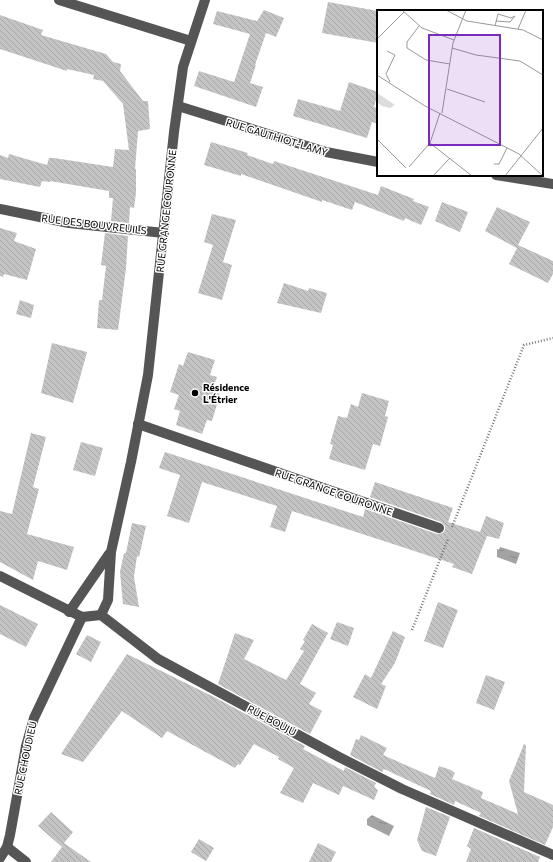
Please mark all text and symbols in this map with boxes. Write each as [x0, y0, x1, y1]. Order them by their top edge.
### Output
inset map [377, 10, 543, 176]
street label: RUE GAUTHIOT-LAMY [225, 116, 330, 158]
street label: RUE GRANGE COURONNE [154, 149, 178, 273]
street label: RUE DES BOUVREUILS [41, 212, 147, 236]
place label: Résidence L'Étrier [203, 381, 249, 405]
marker: Résidence L'Étrier [190, 388, 200, 398]
street label: RUE GRANGE COURONNE [274, 466, 394, 518]
street label: RUE BOUJU [245, 702, 299, 738]
street label: RUE CHOUDIEU [11, 720, 39, 796]

